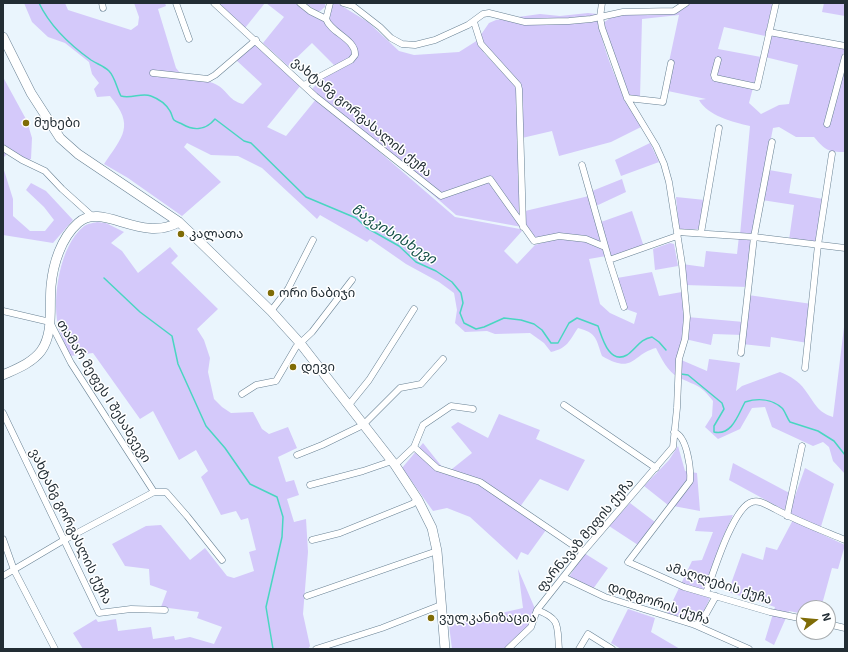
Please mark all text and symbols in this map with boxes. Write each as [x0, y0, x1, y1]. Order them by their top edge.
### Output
street label: ვახტანგ გორგასალის ქუჩა [289, 54, 435, 180]
place label: მუხები [34, 115, 80, 131]
marker: მუხები [21, 118, 31, 128]
water label: წავკისისხევი [349, 200, 439, 268]
place label: კალათა [189, 226, 243, 242]
marker: კალათა [176, 229, 186, 239]
place label: ორი ნაბიჯი [279, 285, 355, 301]
marker: ორი ნაბიჯი [266, 288, 276, 298]
street label: თამარ მეფეს I შესახვევი [53, 317, 155, 465]
place label: დევი [301, 359, 335, 375]
marker: დევი [288, 362, 298, 372]
street label: ვახტანგ გორგასლის ქუჩა [26, 446, 116, 606]
street label: ფარნავაზ მეფის ქუჩა [533, 475, 637, 595]
street label: ამაღლების ქუჩა [664, 558, 774, 608]
street label: დიდგორის ქუჩა [606, 578, 712, 628]
north arrow [796, 600, 836, 640]
place label: ვულკანიზაცია [439, 610, 537, 626]
text: N [820, 611, 834, 622]
marker: ვულკანიზაცია [426, 613, 436, 623]

